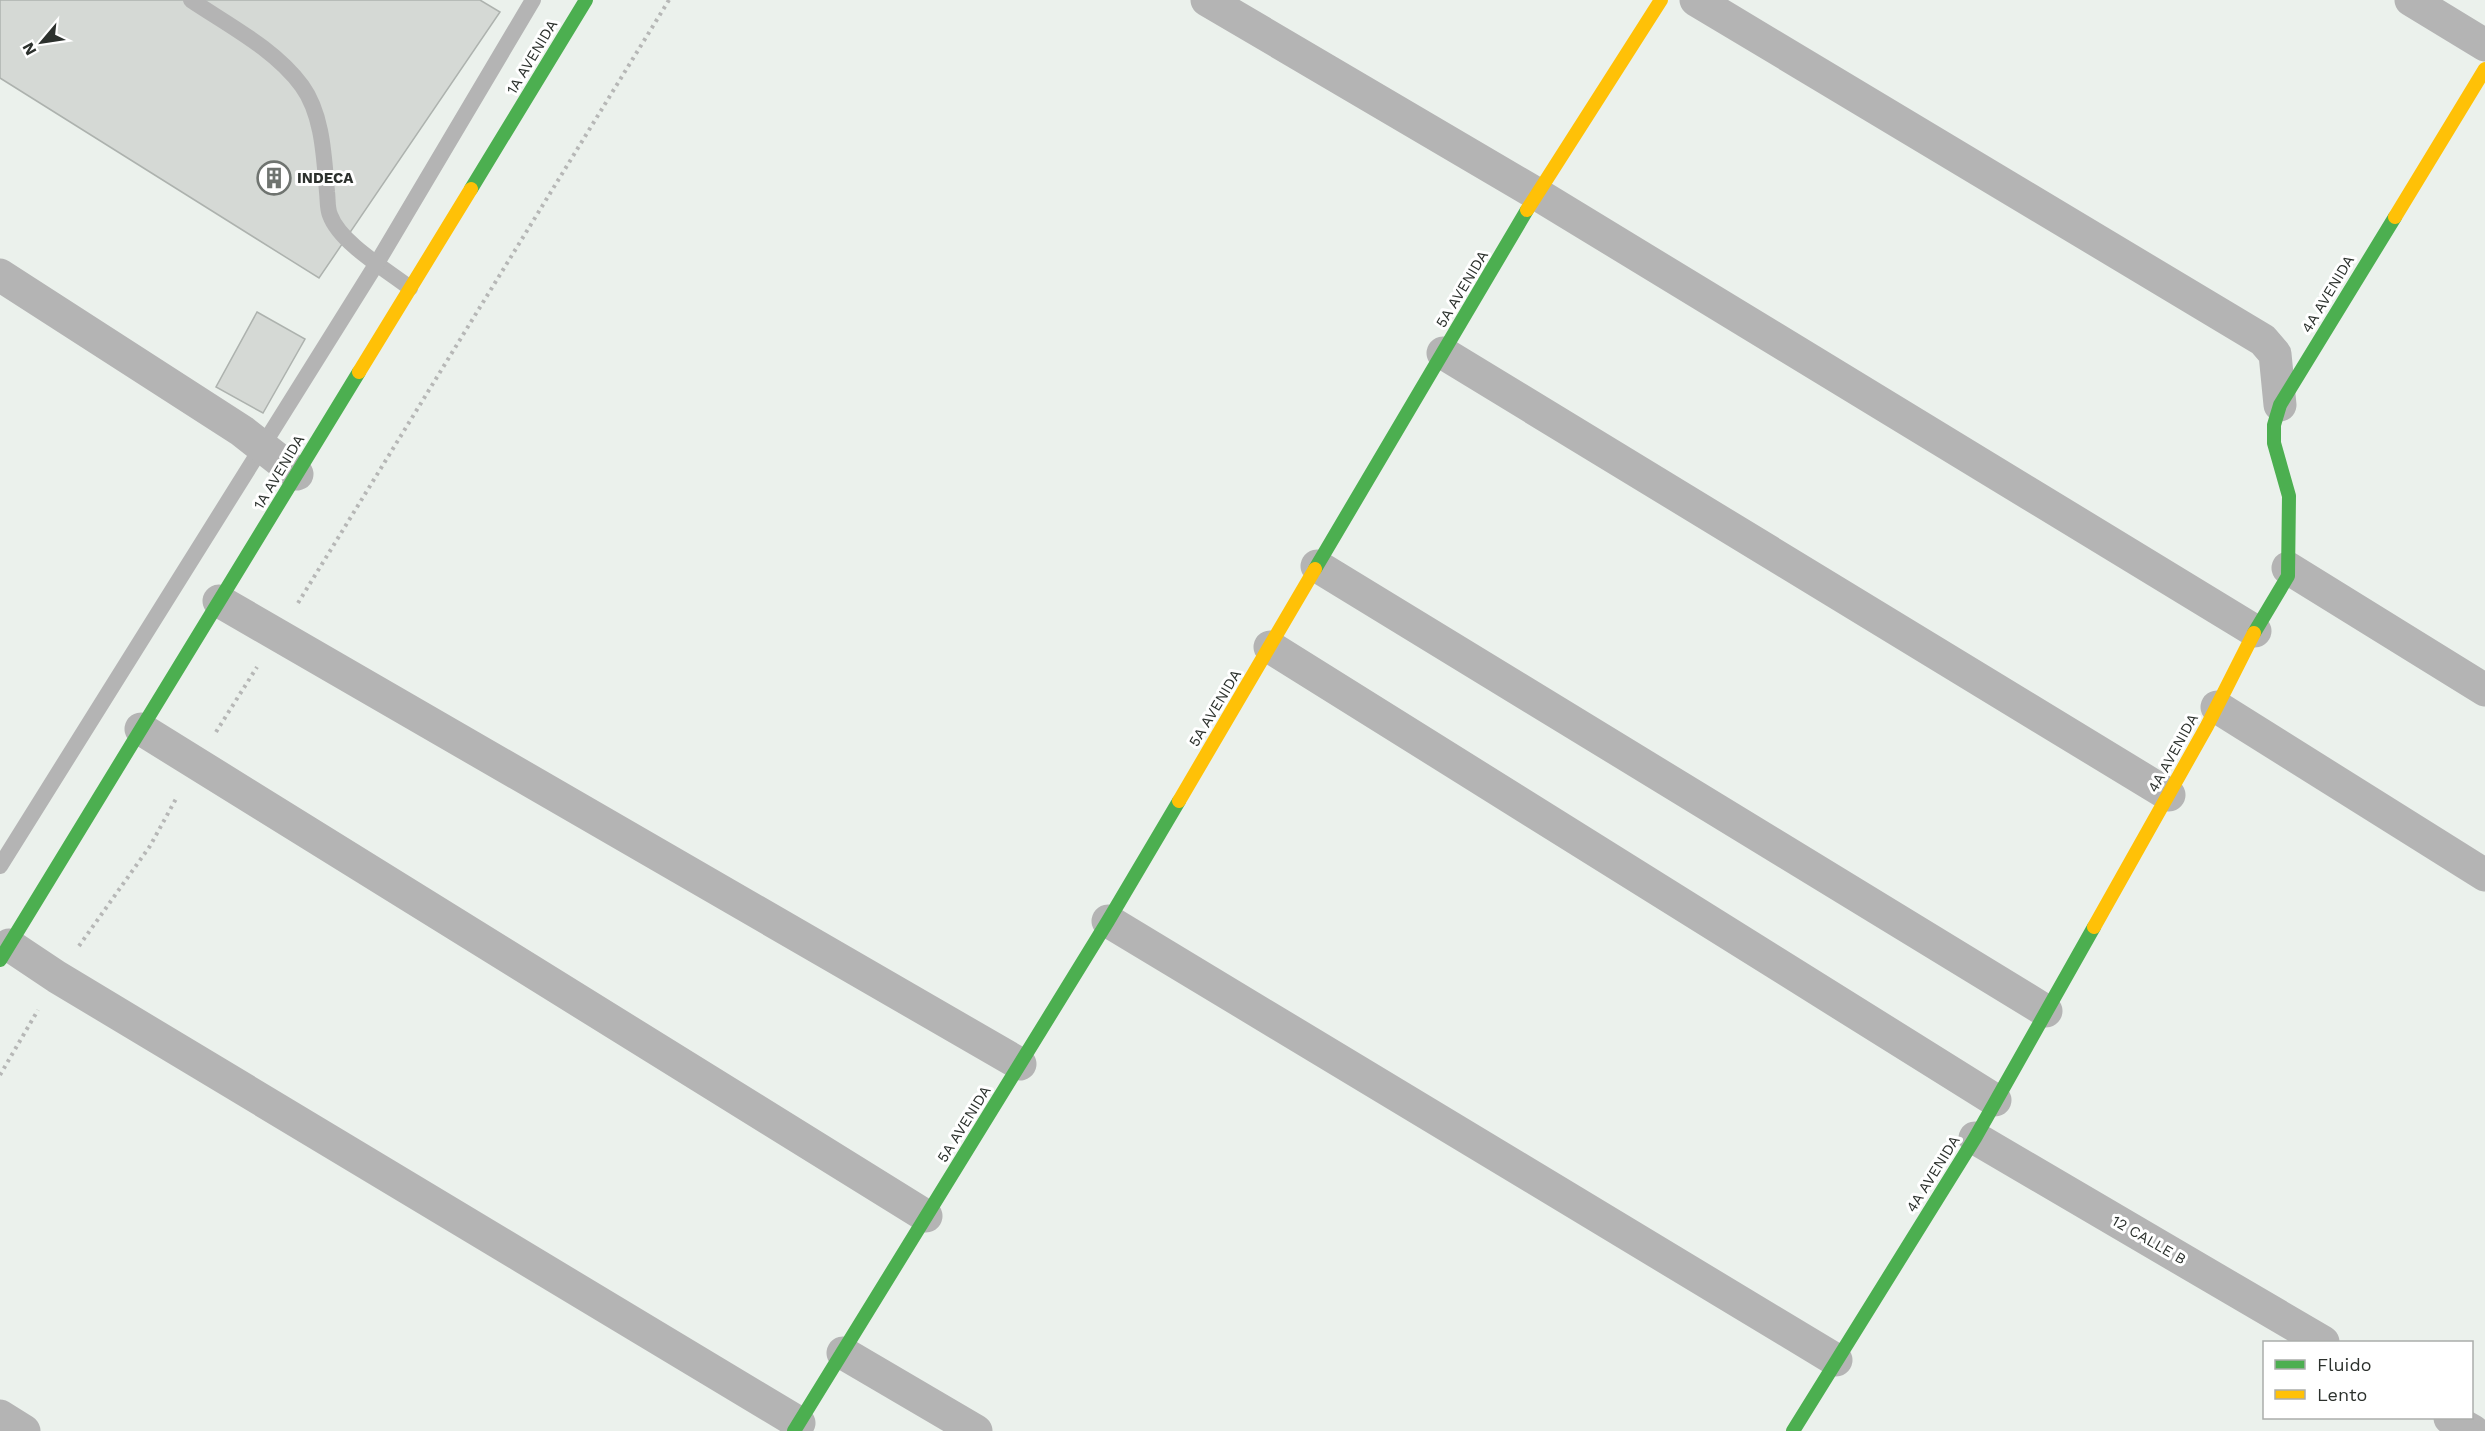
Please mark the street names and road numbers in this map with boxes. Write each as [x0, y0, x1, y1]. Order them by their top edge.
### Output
street label: 1A AVENIDA [503, 16, 561, 98]
street label: 5A AVENIDA [1432, 247, 1492, 331]
street label: 4A AVENIDA [2298, 252, 2358, 336]
street label: 1A AVENIDA [250, 431, 308, 513]
street label: 5A AVENIDA [1185, 666, 1245, 750]
street label: 4A AVENIDA [2144, 710, 2202, 795]
street label: 5A AVENIDA [933, 1082, 995, 1166]
street label: 4A AVENIDA [1902, 1132, 1964, 1216]
street label: 12 CALLE B [2109, 1212, 2189, 1268]

